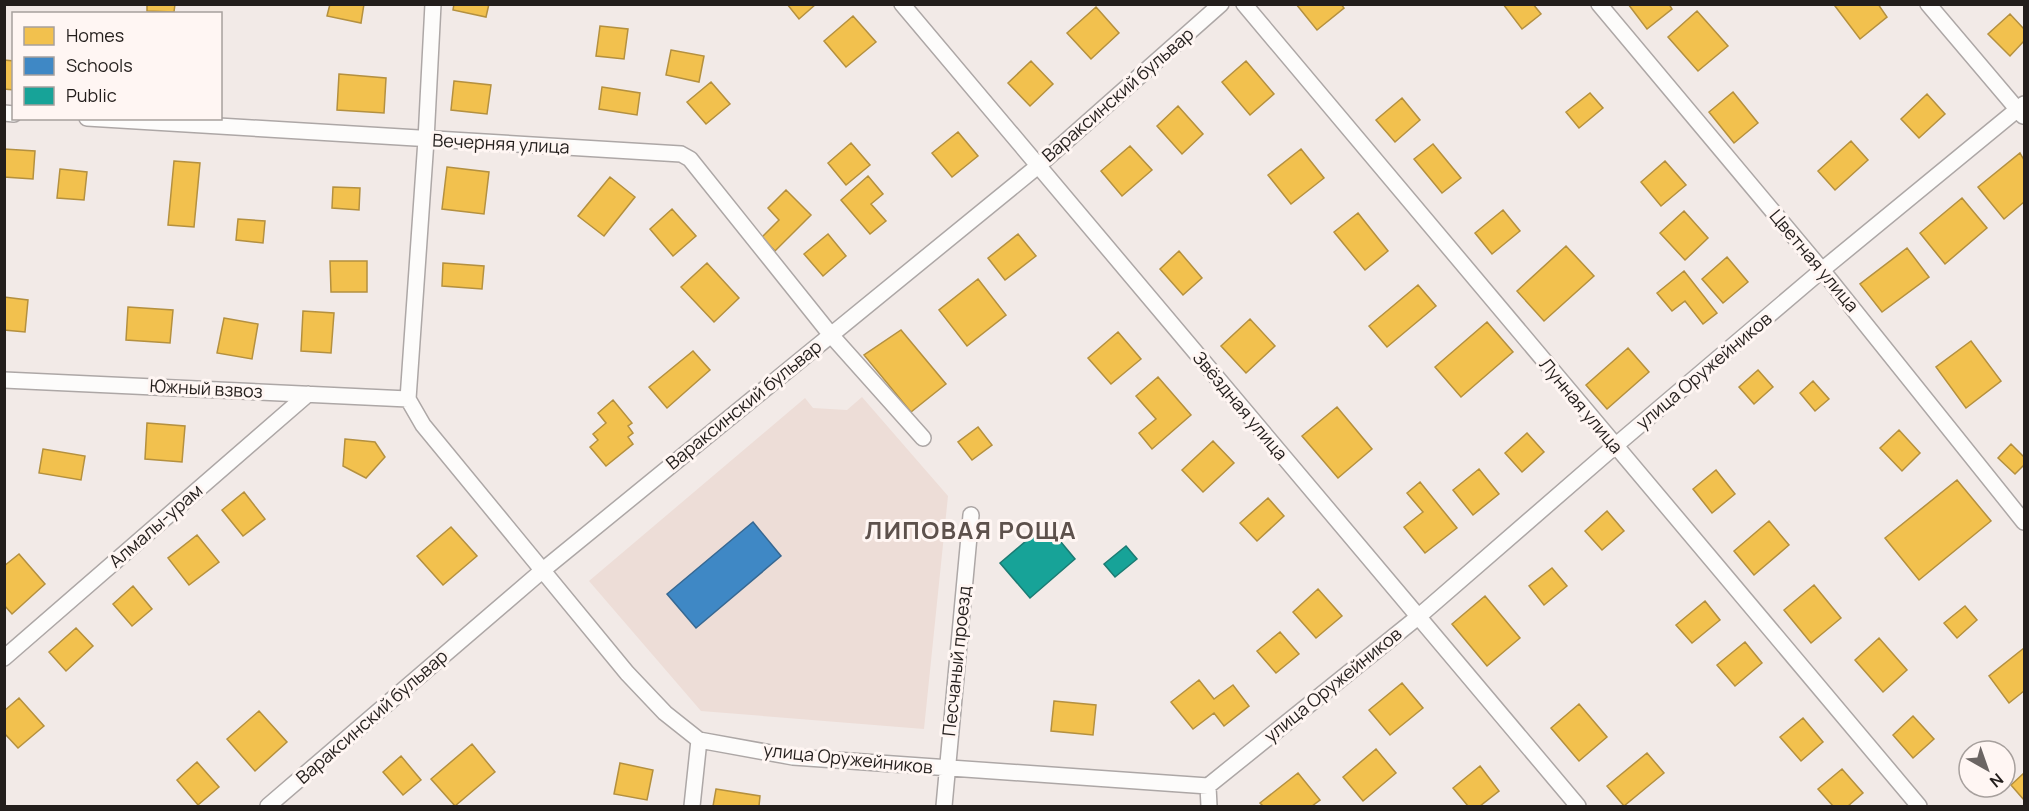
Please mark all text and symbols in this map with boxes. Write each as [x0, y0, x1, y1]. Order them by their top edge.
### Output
legend [12, 12, 222, 120]
street label: Вараксинский бульвар [1036, 22, 1198, 167]
text: Homes [66, 23, 124, 47]
text: Schools [66, 53, 133, 77]
text: Public [66, 83, 117, 107]
street label: Вечерняя улица [432, 127, 570, 159]
street label: Цветная улица [1765, 204, 1865, 317]
street label: улица Оружейников [1630, 306, 1777, 434]
street label: Вараксинский бульвар [661, 334, 826, 474]
street label: Звёздная улица [1188, 346, 1293, 465]
street label: Лунная улица [1535, 353, 1629, 458]
street label: Южный взвоз [149, 373, 263, 403]
street label: Алмалы-урам [103, 478, 207, 573]
district label: ЛИПОВАЯ РОЩА [865, 513, 1077, 546]
street label: Песчаный проезд [936, 584, 976, 737]
street label: улица Оружейников [1259, 621, 1406, 747]
street label: Вараксинский бульвар [290, 644, 452, 789]
street label: улица Оружейников [762, 737, 934, 779]
north arrow [1957, 739, 2017, 799]
text: N [1985, 768, 2008, 793]

